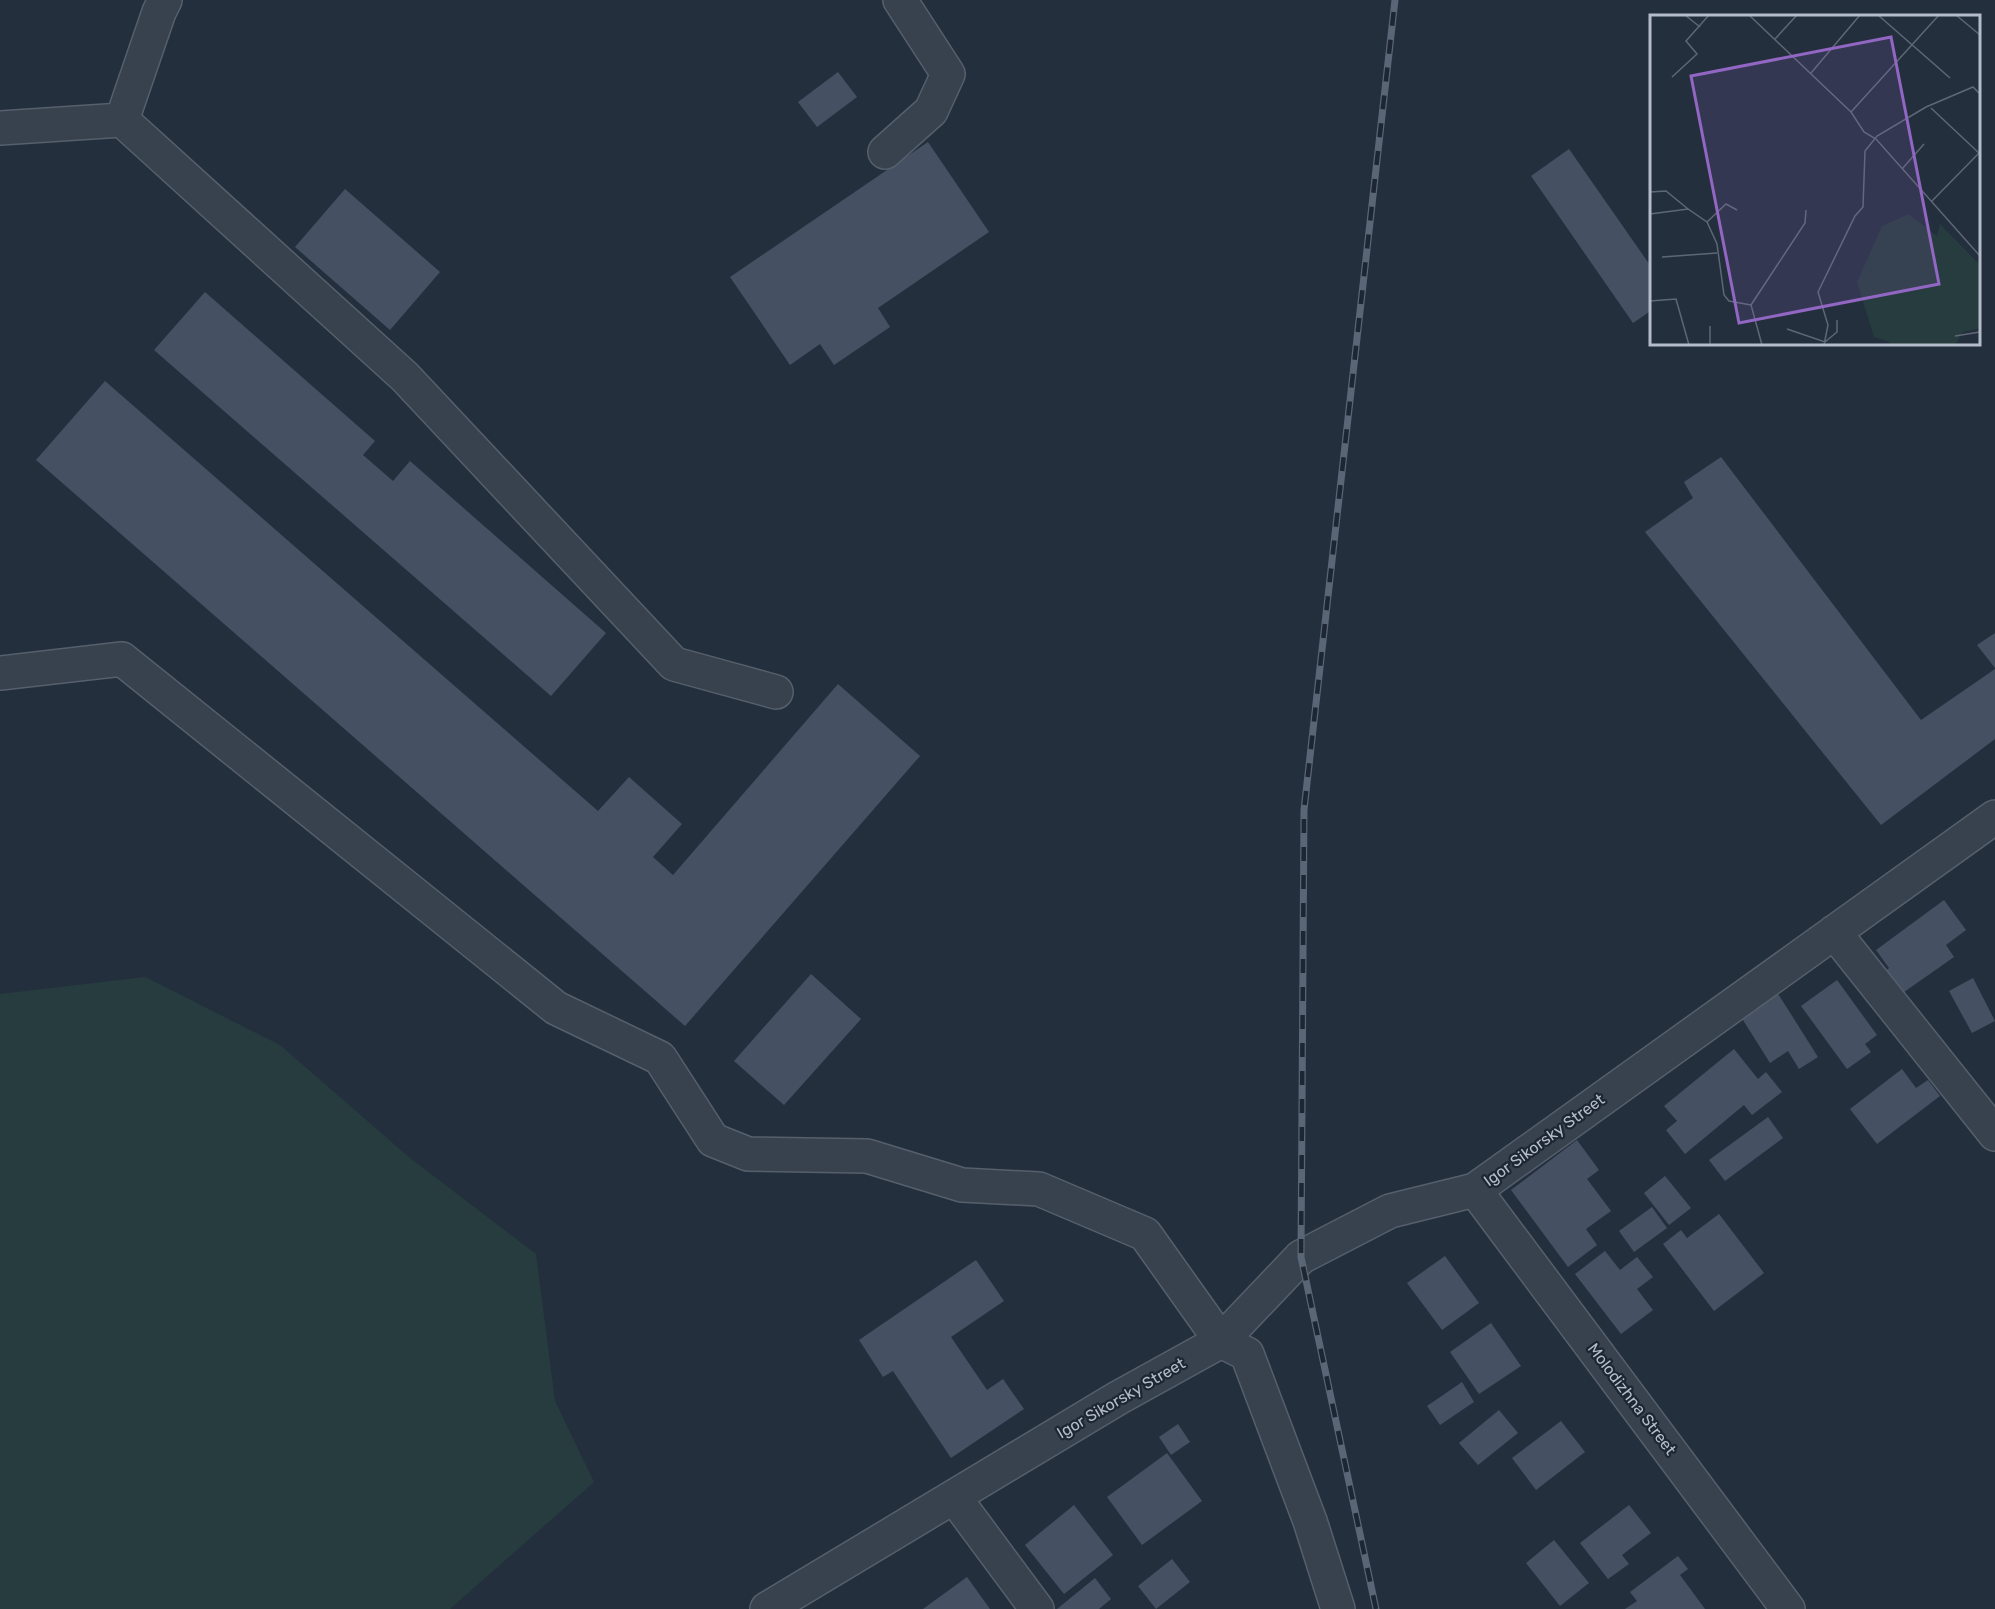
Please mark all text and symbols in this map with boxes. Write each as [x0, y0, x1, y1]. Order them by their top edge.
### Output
inset map [1650, 15, 1980, 345]
street label: Igor Sikorsky Street [1480, 1090, 1608, 1190]
street label: Molodizhna Street [1584, 1339, 1680, 1459]
street label: Igor Sikorsky Street [1054, 1354, 1188, 1442]

